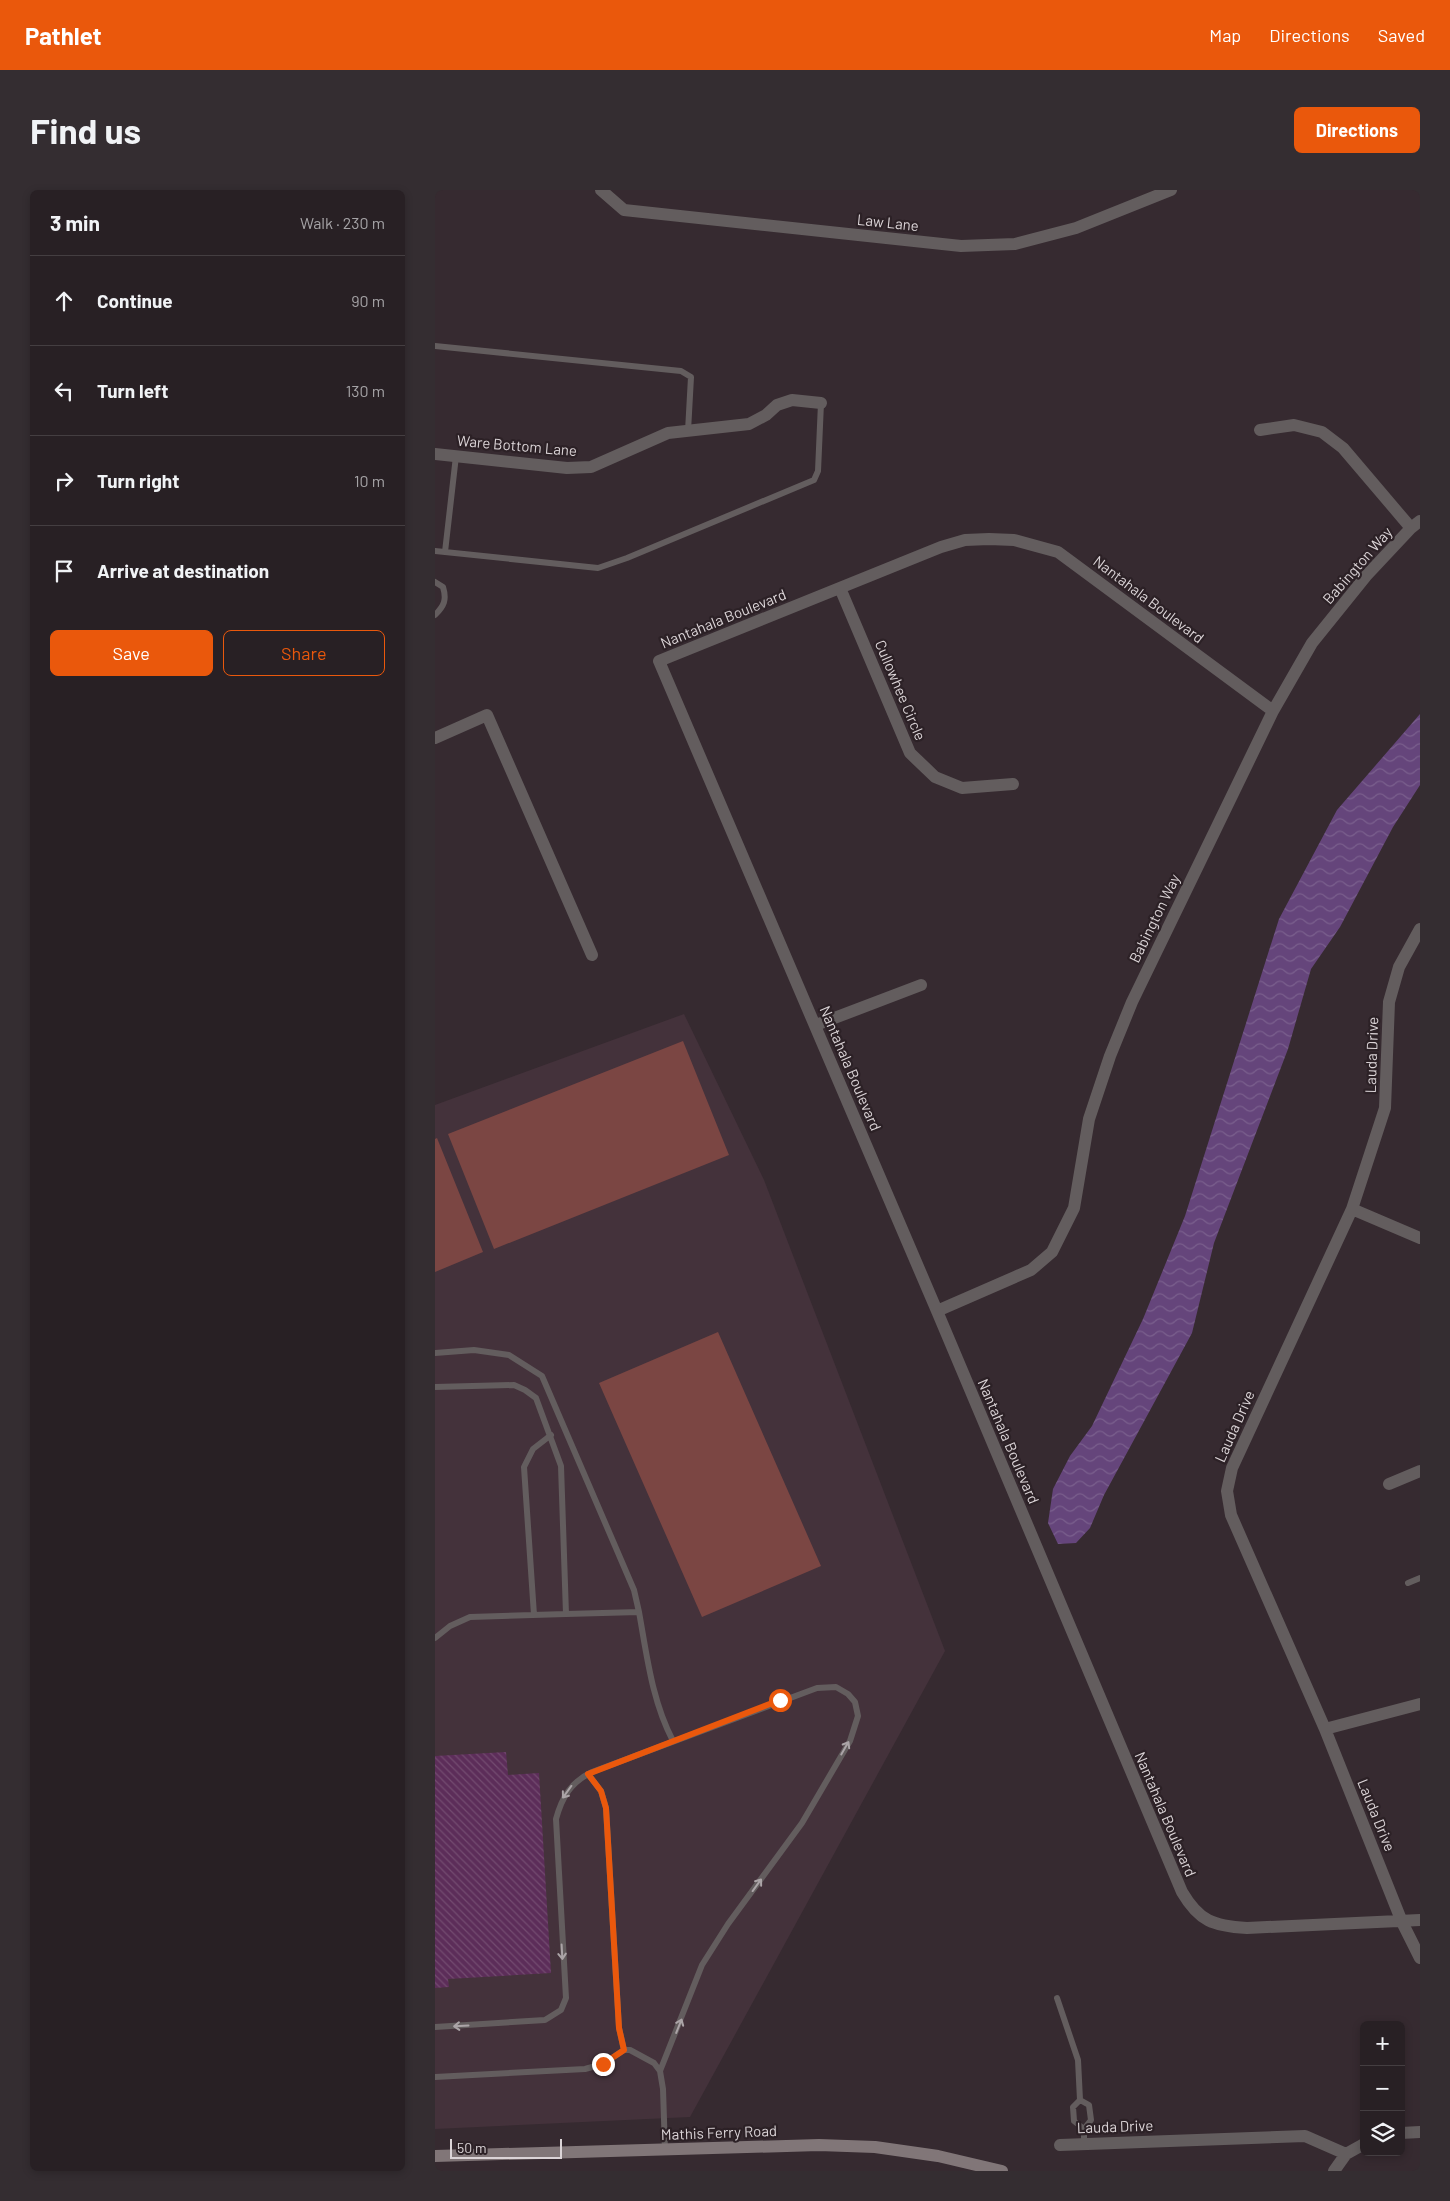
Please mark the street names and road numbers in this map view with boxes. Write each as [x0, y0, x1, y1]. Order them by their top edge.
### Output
street label: Law Lane [856, 210, 920, 234]
street label: Ware Bottom Lane [456, 431, 578, 459]
street label: Babington Way [1319, 523, 1396, 607]
street label: Nantahala Boulevard [1090, 552, 1208, 646]
street label: Nantahala Boulevard [658, 585, 788, 651]
street label: Cullowhee Circle [872, 637, 930, 743]
street label: Babington Way [1125, 871, 1183, 965]
street label: Nantahala Boulevard [817, 1003, 885, 1133]
street label: Lauda Drive [1361, 1016, 1381, 1094]
street label: Nantahala Boulevard [975, 1376, 1043, 1506]
street label: Lauda Drive [1210, 1387, 1258, 1465]
street label: Nantahala Boulevard [1132, 1749, 1200, 1879]
street label: Lauda Drive [1354, 1776, 1400, 1854]
street label: Lauda Drive [1076, 2116, 1154, 2136]
street label: Mathis Ferry Road [661, 2121, 777, 2143]

